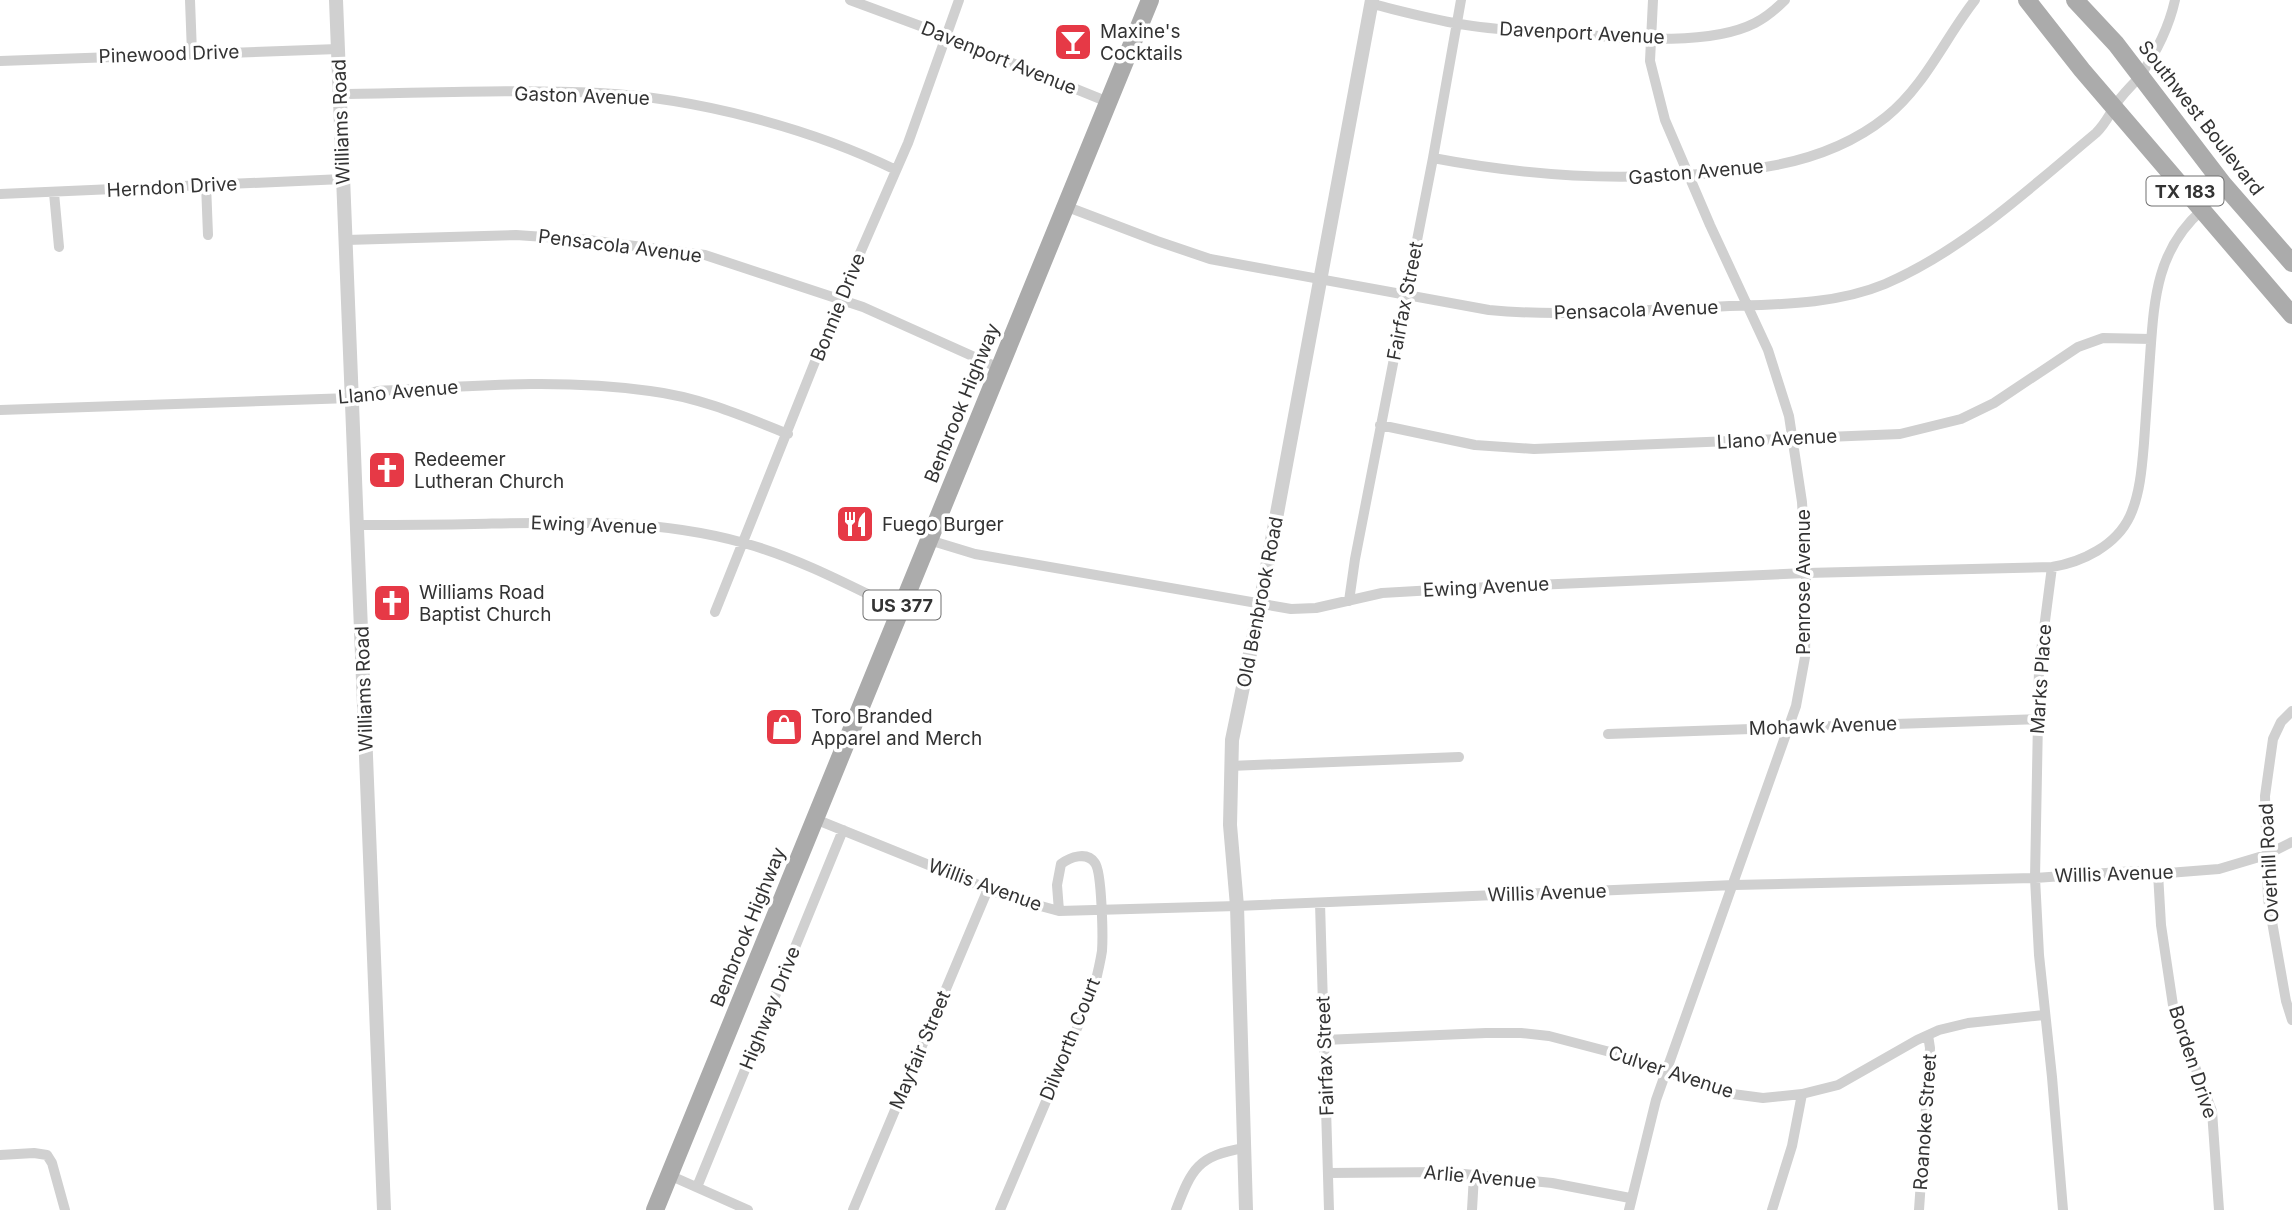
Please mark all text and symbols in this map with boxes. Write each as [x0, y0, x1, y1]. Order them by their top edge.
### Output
street label: Davenport Avenue [918, 16, 1080, 100]
street label: Davenport Avenue [1499, 17, 1665, 49]
place label: Maxine's Cocktails [1100, 20, 1183, 65]
bar icon: Maxine's Cocktails [1052, 21, 1094, 63]
street label: Southwest Boulevard [2133, 36, 2269, 200]
street label: Pinewood Drive [98, 40, 240, 68]
street label: Williams Road [327, 59, 355, 185]
street label: Gaston Avenue [514, 82, 650, 110]
street label: Gaston Avenue [1627, 155, 1765, 189]
street label: Herndon Drive [106, 172, 238, 202]
road number: TX 183 [2146, 176, 2224, 206]
street label: Pensacola Avenue [537, 225, 703, 267]
street label: Fairfax Street [1382, 240, 1428, 362]
street label: Bonnie Drive [806, 250, 870, 364]
street label: Pensacola Avenue [1553, 296, 1719, 324]
street label: Benbrook Highway [919, 320, 1005, 486]
street label: Llano Avenue [337, 375, 459, 409]
street label: Llano Avenue [1716, 424, 1838, 454]
place label: Redeemer Lutheran Church [414, 448, 564, 493]
church icon: Redeemer Lutheran Church [366, 449, 408, 491]
restaurant icon: Fuego Burger [834, 503, 876, 545]
street label: Penrose Avenue [1792, 509, 1815, 655]
street label: Ewing Avenue [530, 511, 658, 539]
place label: Fuego Burger [882, 513, 1004, 536]
street label: Old Benbrook Road [1232, 515, 1288, 689]
street label: Ewing Avenue [1422, 572, 1550, 602]
place label: Williams Road Baptist Church [419, 581, 551, 626]
church icon: Williams Road Baptist Church [371, 582, 413, 624]
road number: US 377 [864, 590, 940, 620]
street label: Marks Place [2026, 623, 2056, 735]
street label: Williams Road [350, 626, 378, 752]
place label: Toro Branded Apparel and Merch [811, 705, 982, 750]
shop icon: Toro Branded Apparel and Merch [763, 706, 805, 748]
street label: Mohawk Avenue [1748, 712, 1898, 740]
street label: Overhill Road [2254, 803, 2284, 923]
street label: Benbrook Highway [705, 844, 791, 1010]
street label: Willis Avenue [925, 854, 1045, 916]
street label: Willis Avenue [2054, 860, 2174, 888]
street label: Willis Avenue [1487, 879, 1607, 907]
street label: Highway Drive [735, 943, 805, 1073]
street label: Dilworth Court [1035, 974, 1105, 1104]
street label: Mayfair Street [885, 987, 955, 1113]
street label: Fairfax Street [1311, 996, 1339, 1116]
street label: Borden Drive [2164, 1003, 2222, 1121]
street label: Culver Avenue [1605, 1041, 1737, 1103]
street label: Roanoke Street [1909, 1053, 1941, 1191]
street label: Arlie Avenue [1423, 1161, 1537, 1193]

